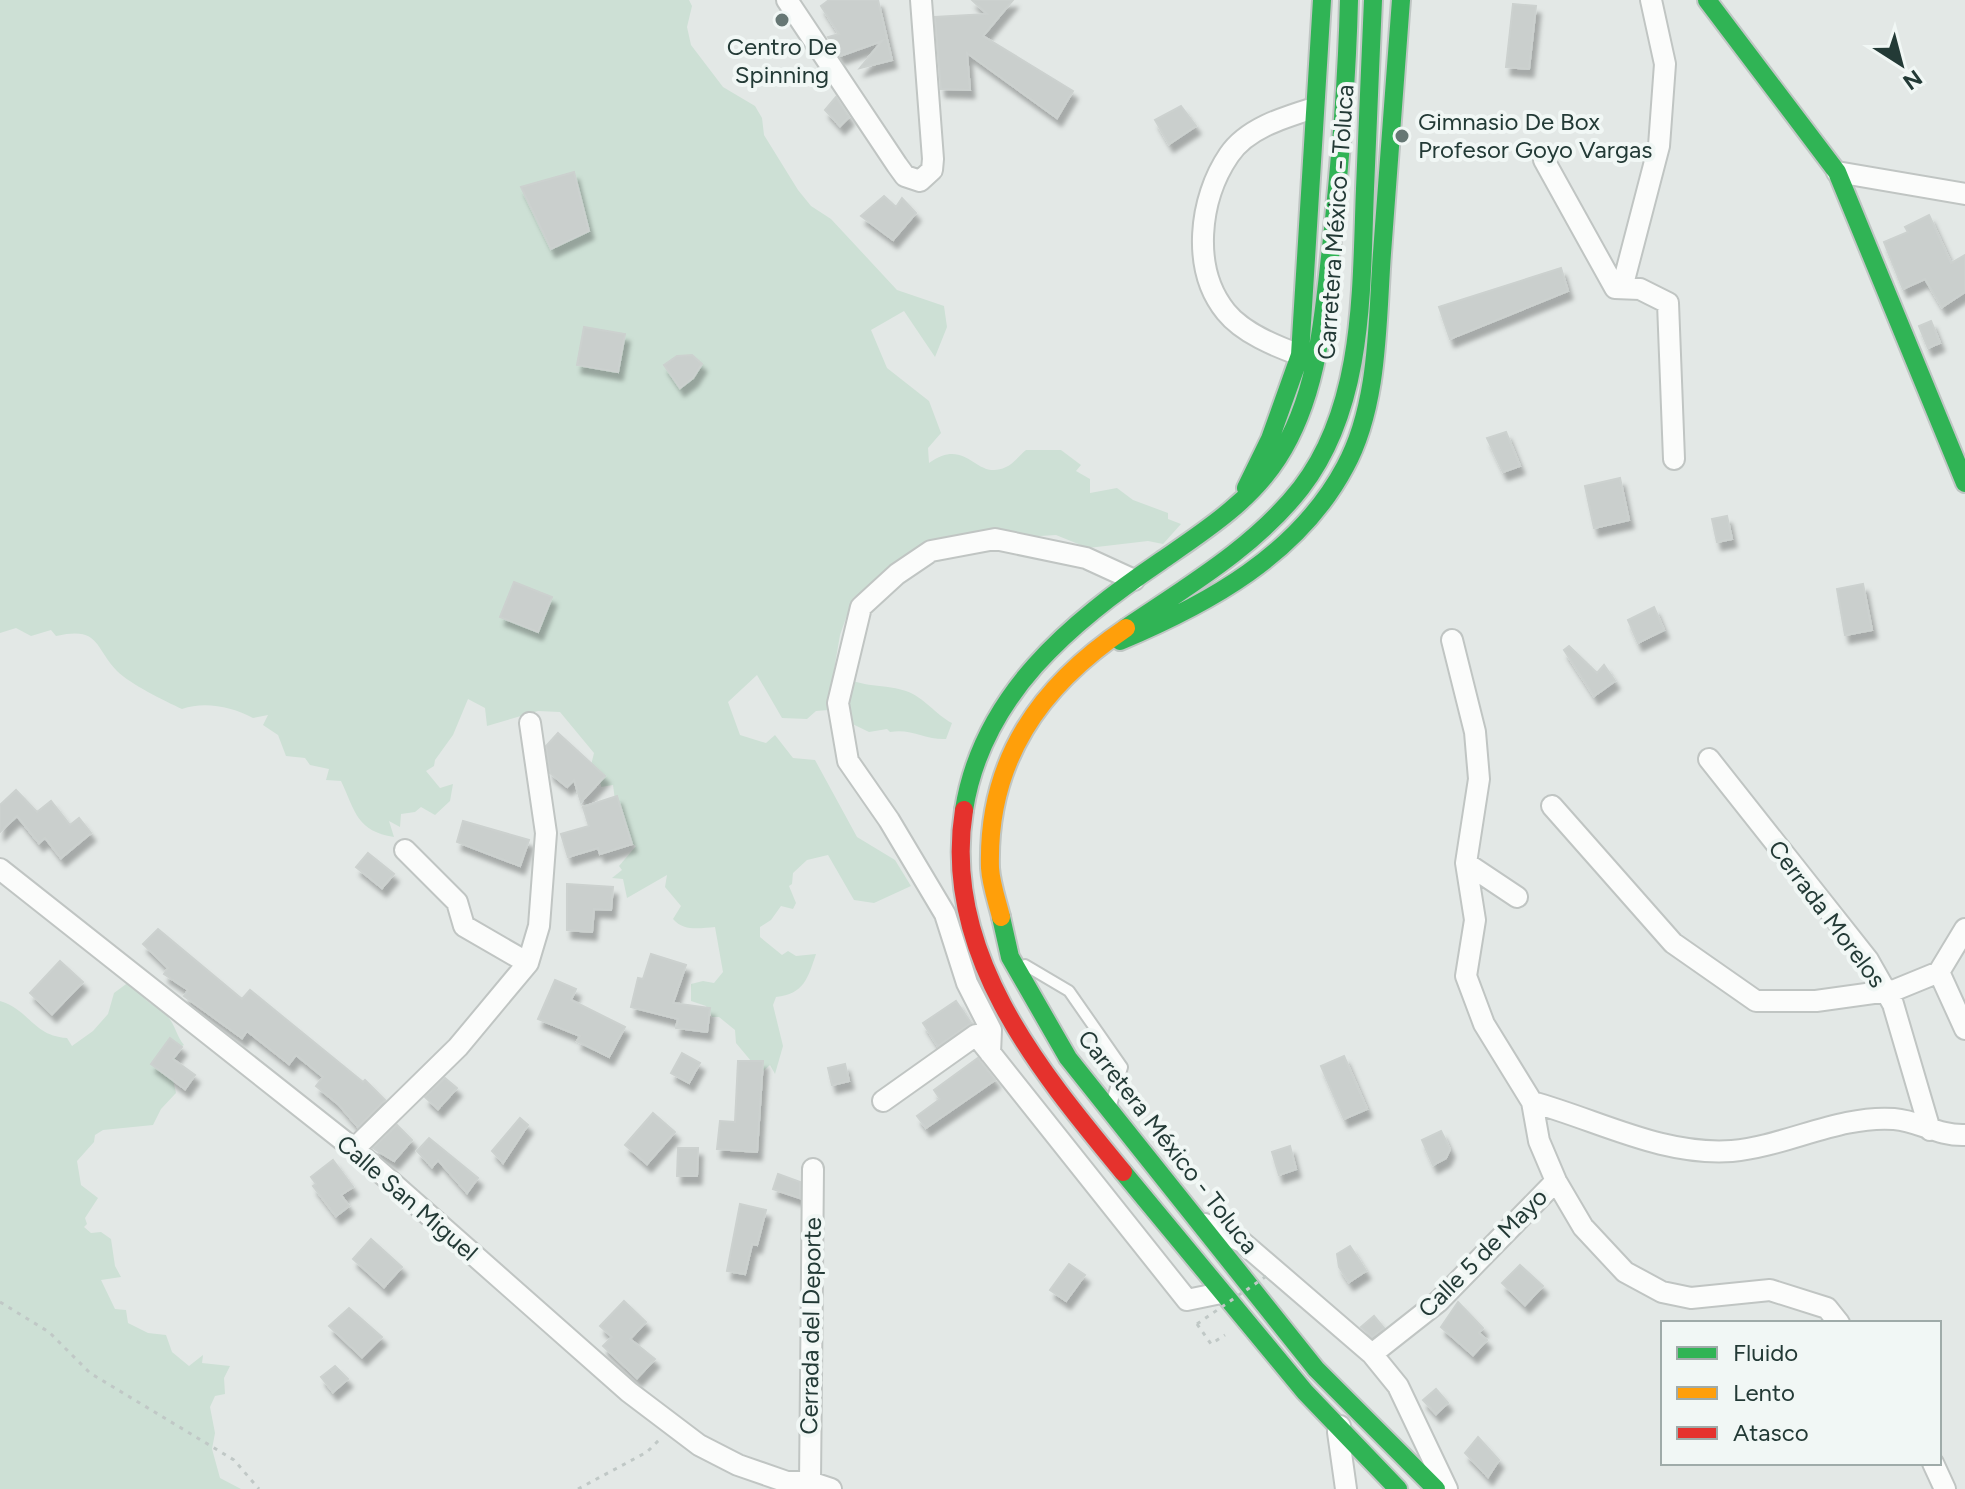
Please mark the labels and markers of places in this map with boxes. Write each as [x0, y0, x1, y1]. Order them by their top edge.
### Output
marker: Centro De Spinning [773, 11, 791, 29]
place label: Centro De Spinning [727, 32, 837, 89]
place label: Gimnasio De Box Profesor Goyo Vargas [1418, 107, 1652, 164]
marker: Gimnasio De Box Profesor Goyo Vargas [1393, 127, 1411, 145]

